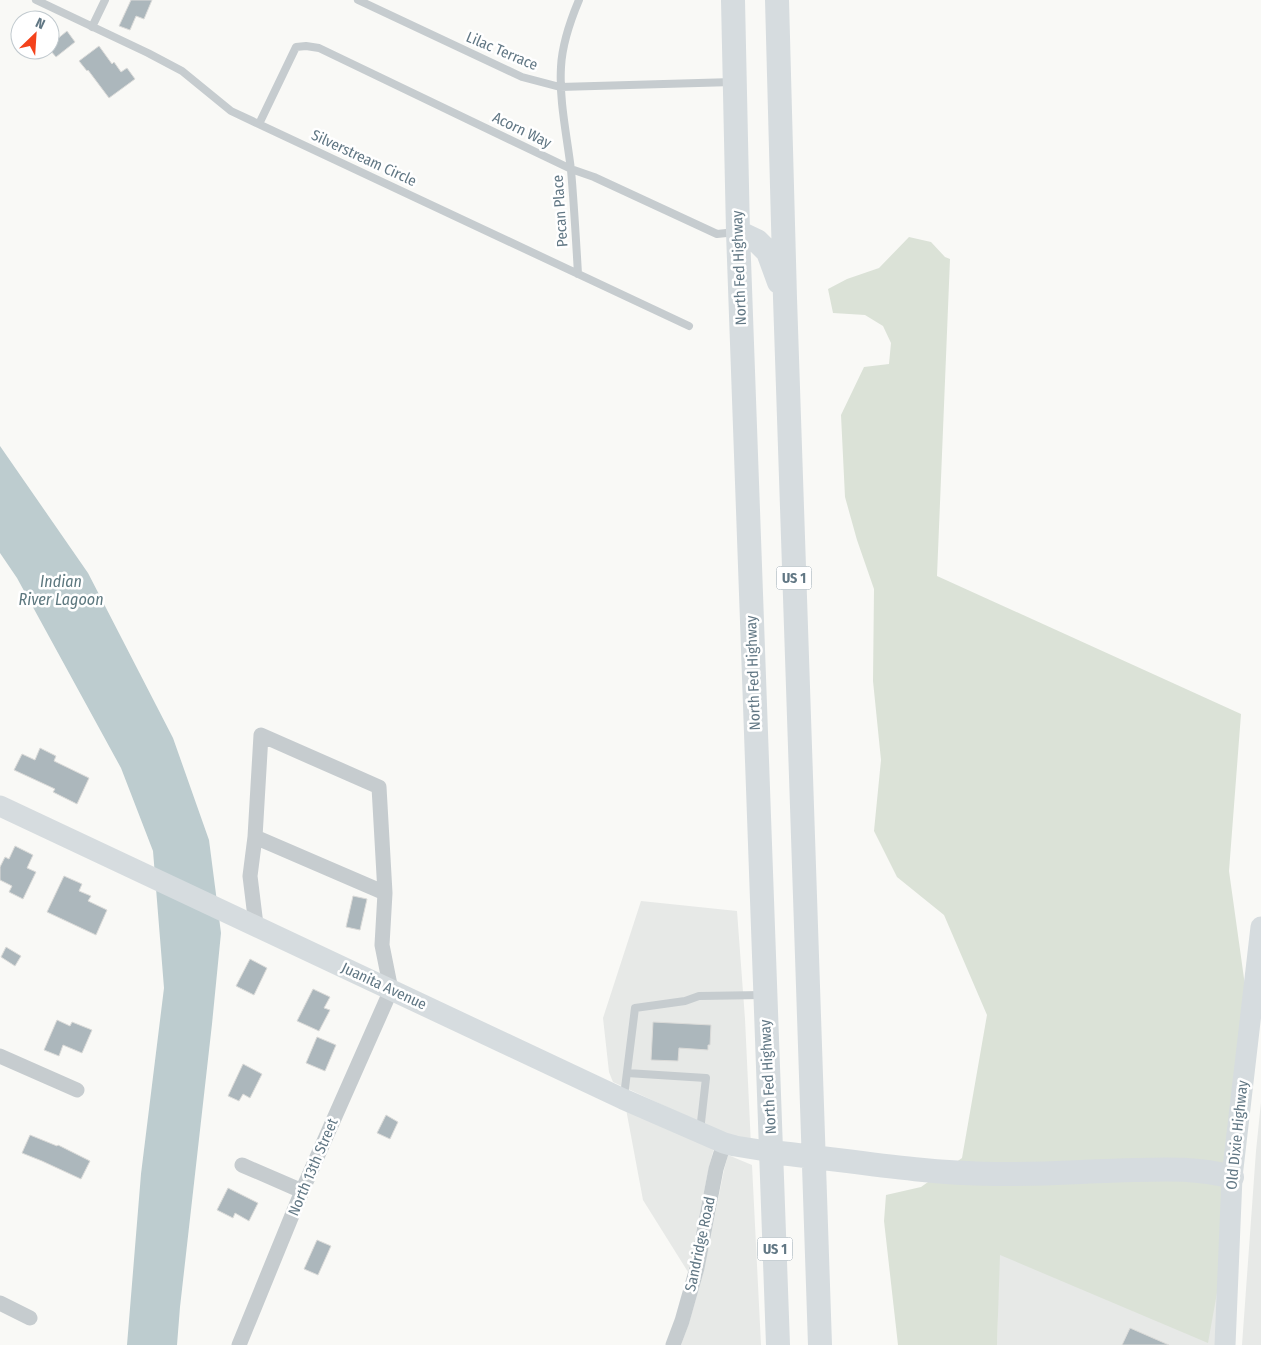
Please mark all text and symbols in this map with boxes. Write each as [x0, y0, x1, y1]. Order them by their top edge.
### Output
north arrow [10, 10, 60, 60]
text: N [33, 14, 48, 33]
street label: Lilac Terrace [463, 28, 541, 74]
street label: Acorn Way [490, 108, 555, 152]
street label: Silverstream Circle [309, 126, 419, 190]
street label: Pecan Place [548, 174, 572, 248]
street label: North Fed Highway [728, 210, 750, 326]
road number: US 1 [776, 566, 812, 590]
water label: Indian River Lagoon [18, 572, 104, 609]
street label: North Fed Highway [742, 615, 764, 731]
street label: Juanita Avenue [339, 958, 429, 1014]
street label: North Fed Highway [756, 1019, 780, 1135]
street label: Old Dixie Highway [1222, 1079, 1252, 1191]
street label: North 13th Street [284, 1115, 342, 1219]
street label: Sandridge Road [681, 1195, 719, 1293]
road number: US 1 [758, 1238, 792, 1260]

